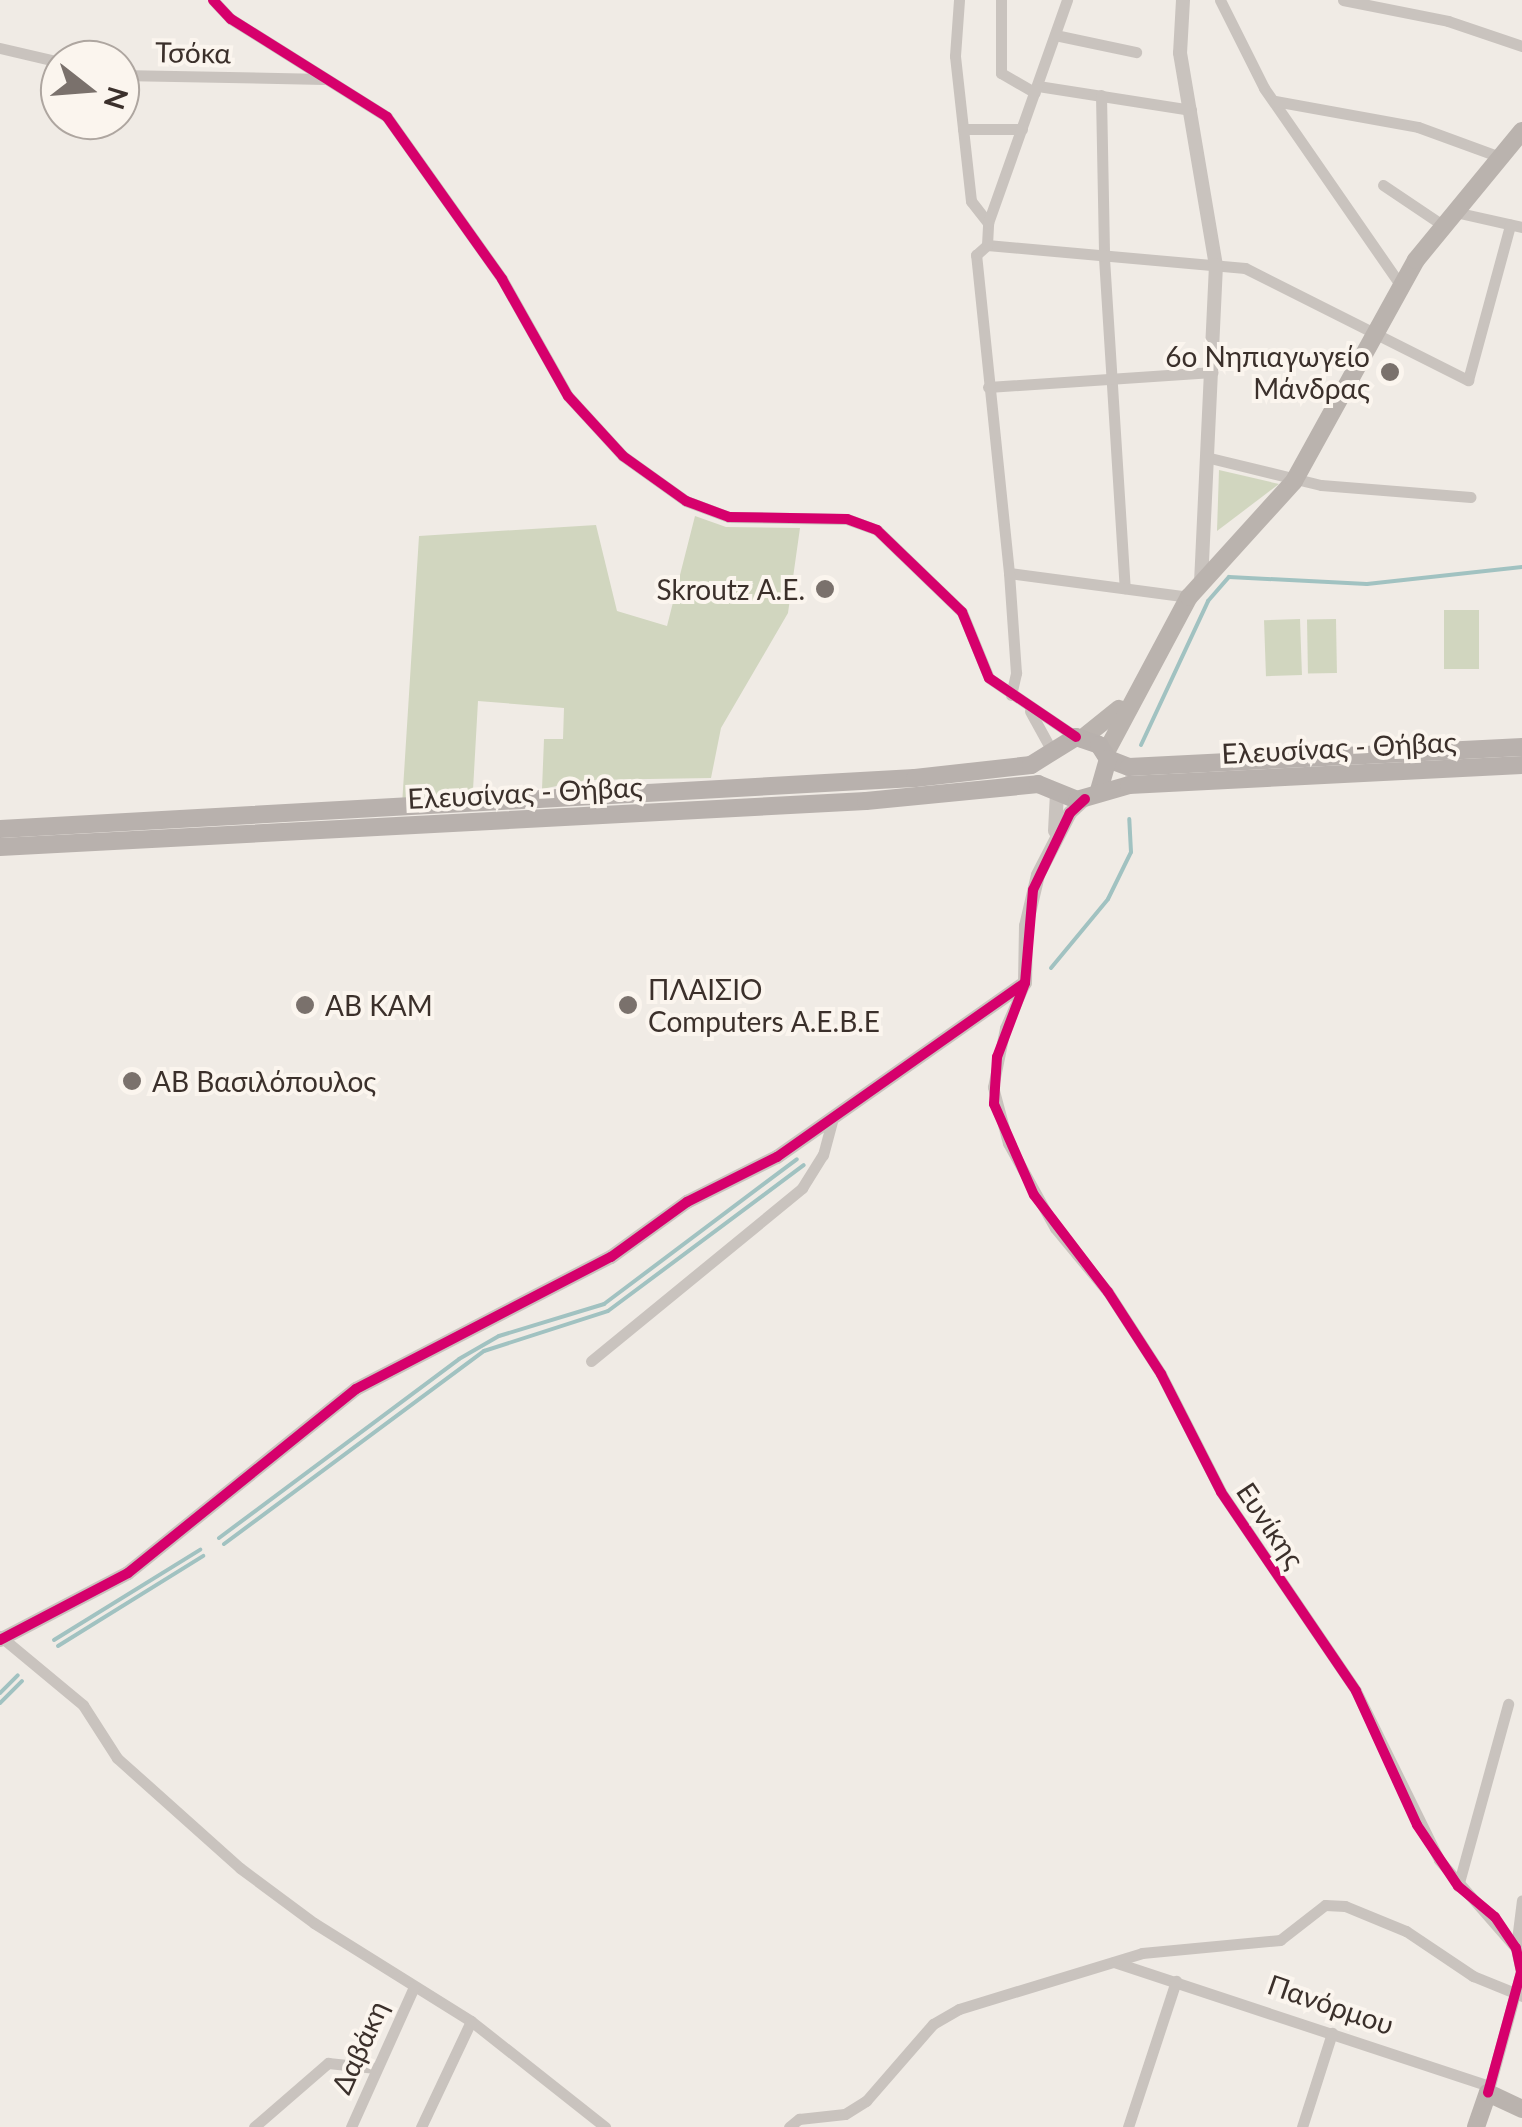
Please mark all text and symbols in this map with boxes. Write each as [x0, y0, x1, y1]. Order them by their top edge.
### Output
street label: Τσόκα [155, 35, 231, 69]
north arrow [40, 40, 140, 140]
text: N [97, 83, 136, 113]
place label: 6ο Νηπιαγωγείο Μάνδρας [1165, 339, 1370, 405]
marker: 6ο Νηπιαγωγείο Μάνδρας [1379, 361, 1401, 383]
place label: Skroutz Α.Ε. [657, 572, 805, 606]
marker: Skroutz Α.Ε. [814, 578, 836, 600]
street label: Ελευσίνας - Θήβας [1221, 724, 1457, 770]
street label: Ελευσίνας - Θήβας [407, 769, 643, 815]
place label: ΠΛΑΙΣΙΟ Computers Α.Ε.Β.Ε [648, 972, 880, 1038]
place label: ΑΒ ΚΑΜ [325, 988, 433, 1022]
marker: ΑΒ ΚΑΜ [294, 994, 316, 1016]
marker: ΠΛΑΙΣΙΟ Computers Α.Ε.Β.Ε [617, 994, 639, 1016]
place label: ΑΒ Βασιλόπουλος [152, 1064, 376, 1098]
marker: ΑΒ Βασιλόπουλος [121, 1070, 143, 1092]
street label: Ευνίκης [1230, 1476, 1312, 1574]
street label: Πανόρμου [1264, 1967, 1398, 2041]
street label: Δαβάκη [324, 1995, 394, 2099]

